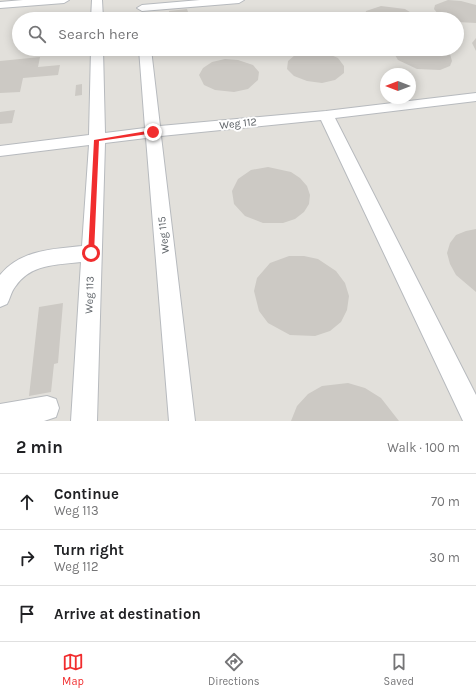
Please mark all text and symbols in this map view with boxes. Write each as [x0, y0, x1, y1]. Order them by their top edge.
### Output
search box [12, 12, 464, 56]
icon: search [26, 23, 48, 45]
text: Search here [58, 25, 139, 43]
north arrow [380, 68, 416, 104]
street label: Weg 112 [219, 115, 257, 132]
route end [144, 123, 162, 141]
street label: Weg 115 [155, 216, 172, 254]
route start [82, 244, 100, 262]
street label: Weg 113 [82, 276, 97, 314]
text: 2 min [16, 437, 63, 457]
text: Walk · 100 m [387, 440, 460, 455]
text: Continue [54, 485, 119, 503]
icon: ahead [16, 491, 38, 513]
text: 70 m [431, 494, 460, 509]
text: Weg 113 [54, 503, 99, 518]
text: Turn right [54, 541, 124, 559]
icon: right [16, 547, 38, 569]
text: 30 m [429, 550, 460, 565]
text: Weg 112 [54, 559, 98, 574]
icon: arrive [16, 603, 38, 625]
text: Arrive at destination [54, 605, 201, 623]
tab: Map [62, 651, 84, 688]
tab: Directions [208, 651, 260, 688]
tab: Saved [384, 651, 414, 688]

